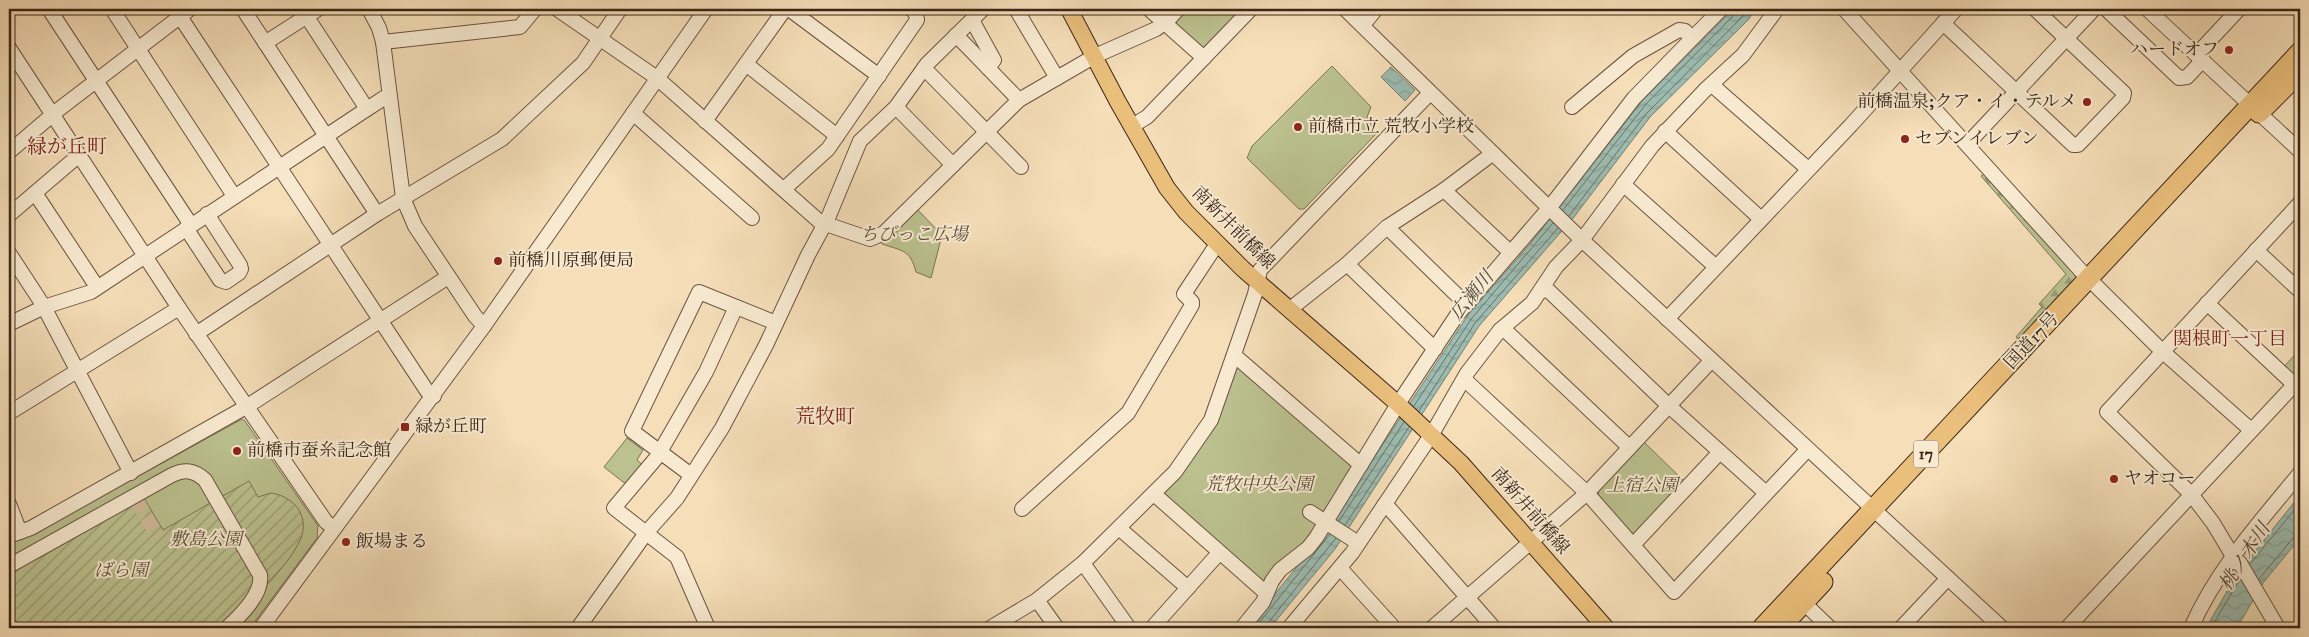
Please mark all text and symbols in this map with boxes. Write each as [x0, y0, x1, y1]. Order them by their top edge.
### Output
place label: ハードオフ [2130, 39, 2219, 61]
marker: ハードオフ [2223, 44, 2235, 56]
place label: 前橋温泉;クア・イ・テルメ [1857, 91, 2077, 113]
marker: 前橋温泉;クア・イ・テルメ [2081, 96, 2093, 108]
place label: 前橋市立 荒牧小学校 [1308, 116, 1474, 138]
marker: 前橋市立 荒牧小学校 [1292, 121, 1304, 133]
place label: セブンイレブン [1915, 128, 2039, 150]
marker: セブンイレブン [1899, 133, 1911, 145]
district label: 緑が丘町 [27, 135, 107, 160]
street label: 南新井前橋線 [1187, 182, 1279, 274]
park label: ちびっこ広場 [860, 224, 970, 246]
place label: 前橋川原郵便局 [508, 250, 634, 272]
marker: 前橋川原郵便局 [492, 255, 504, 267]
water label: 広瀬川 [1445, 265, 1500, 325]
street label: 国道17号 [2000, 308, 2064, 374]
district label: 関根町一丁目 [2173, 328, 2287, 351]
district label: 荒牧町 [795, 405, 855, 430]
place label: 緑が丘町 [415, 416, 487, 438]
marker: 緑が丘町 [399, 421, 411, 433]
place label: 前橋市蚕糸記念館 [247, 440, 391, 462]
road number: 17 [1914, 440, 1938, 468]
marker: 前橋市蚕糸記念館 [231, 445, 243, 457]
street label: 南新井前橋線 [1486, 463, 1574, 559]
place label: ヤオコー [2124, 468, 2195, 490]
marker: ヤオコー [2108, 473, 2120, 485]
park label: 荒牧中央公園 [1205, 474, 1316, 496]
park label: 上宿公園 [1606, 475, 1681, 497]
water label: 桃ノ木川 [2215, 517, 2276, 595]
park label: 敷島公園 [170, 529, 245, 551]
place label: 飯場まる [356, 531, 428, 553]
marker: 飯場まる [340, 536, 352, 548]
park label: ばら園 [94, 560, 151, 582]

